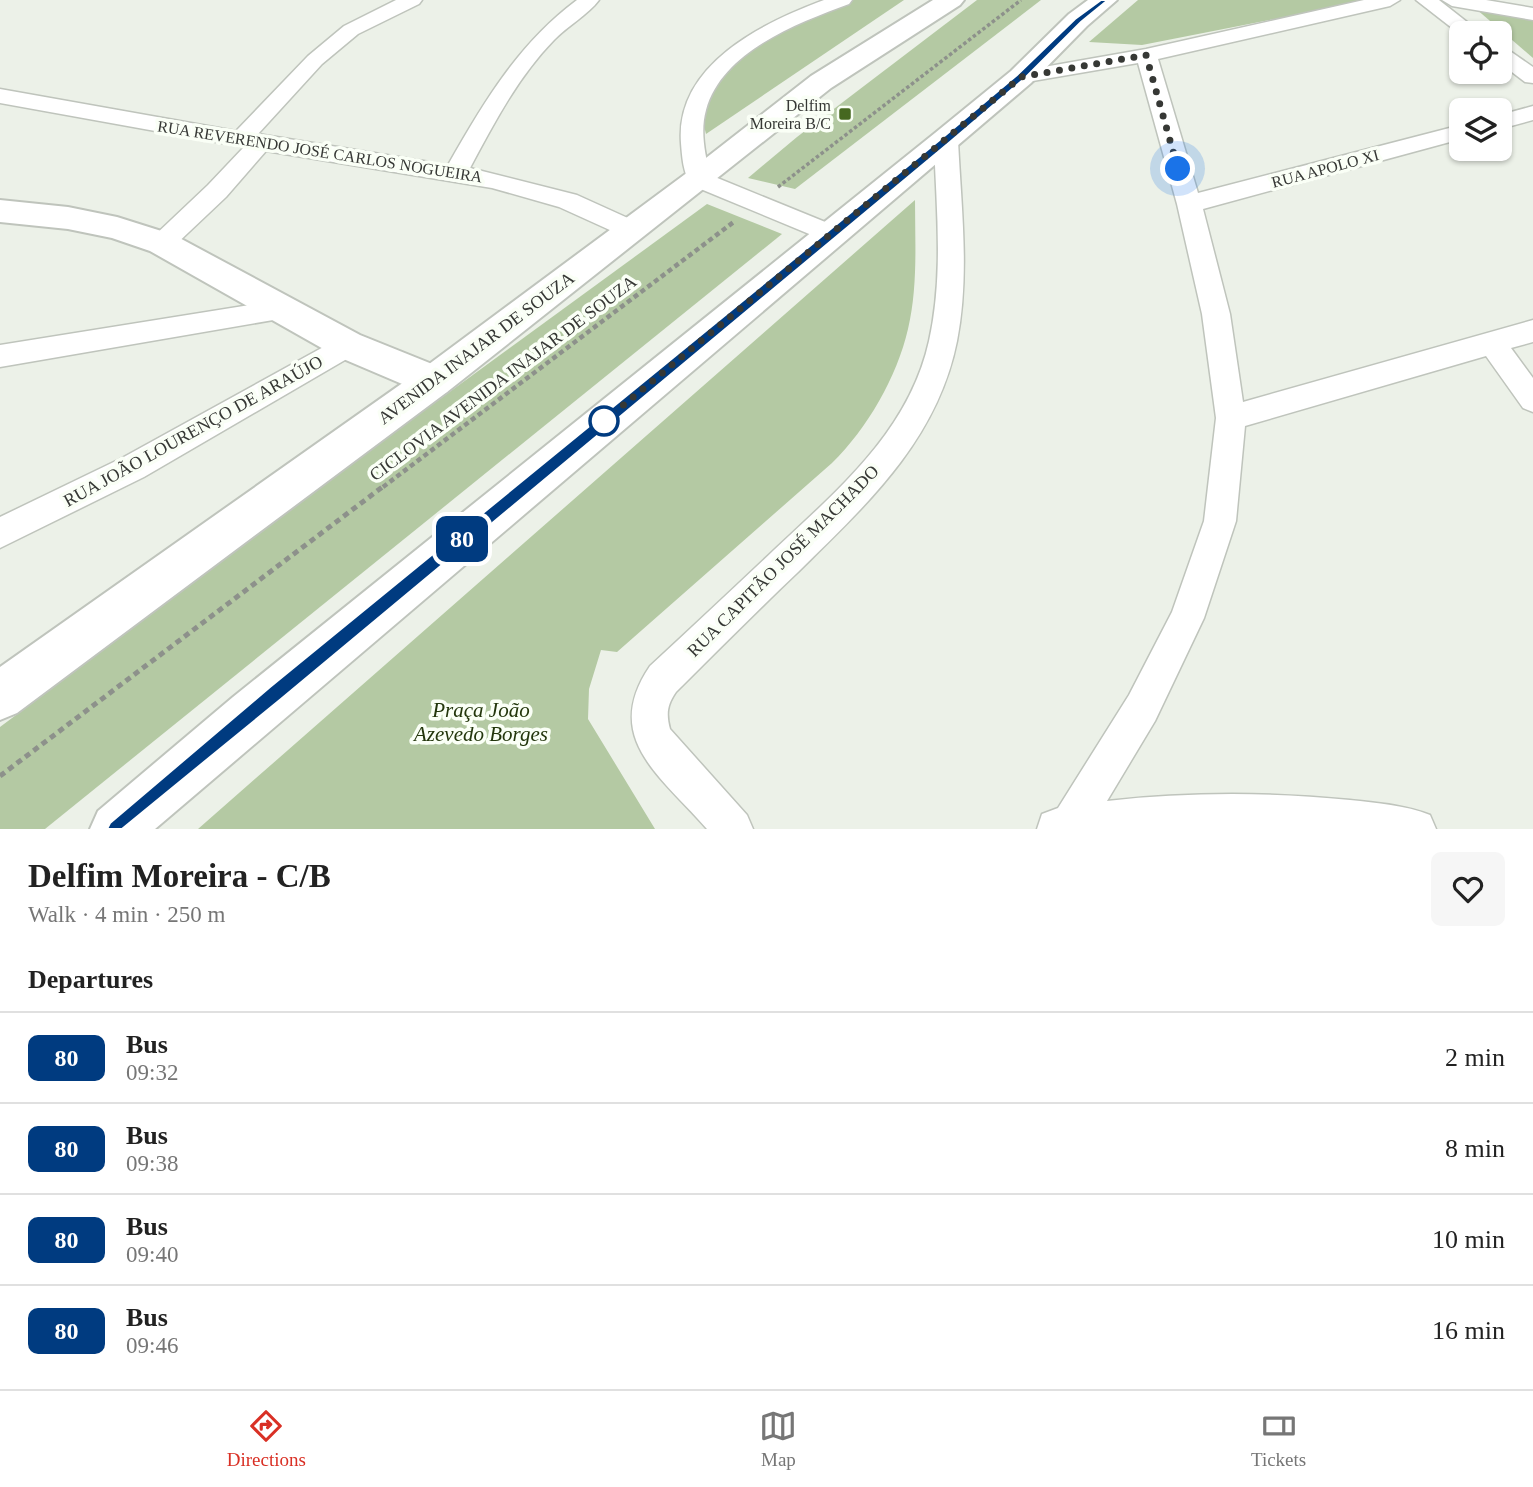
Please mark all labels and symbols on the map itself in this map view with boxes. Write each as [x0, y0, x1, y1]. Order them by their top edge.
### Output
place label: Delfim Moreira B/C [750, 97, 832, 132]
marker: Delfim Moreira B/C [837, 106, 853, 122]
street label: RUA REVERENDO JOSÉ CARLOS NOGUEIRA [156, 116, 484, 186]
street label: RUA APOLO XI [1270, 146, 1381, 191]
your location [1160, 151, 1195, 186]
street label: AVENIDA INAJAR DE SOUZA [374, 268, 578, 428]
street label: CICLOVIA AVENIDA INAJAR DE SOUZA [366, 271, 640, 485]
street label: RUA JOÃO LOURENÇO DE ARAÚJO [60, 350, 326, 511]
unlabelled marker [589, 406, 619, 436]
street label: RUA CAPITÃO JOSÉ MACHADO [682, 460, 883, 661]
line badge: 80 [430, 516, 494, 562]
park label: Praça João Azevedo Borges [412, 698, 548, 746]

